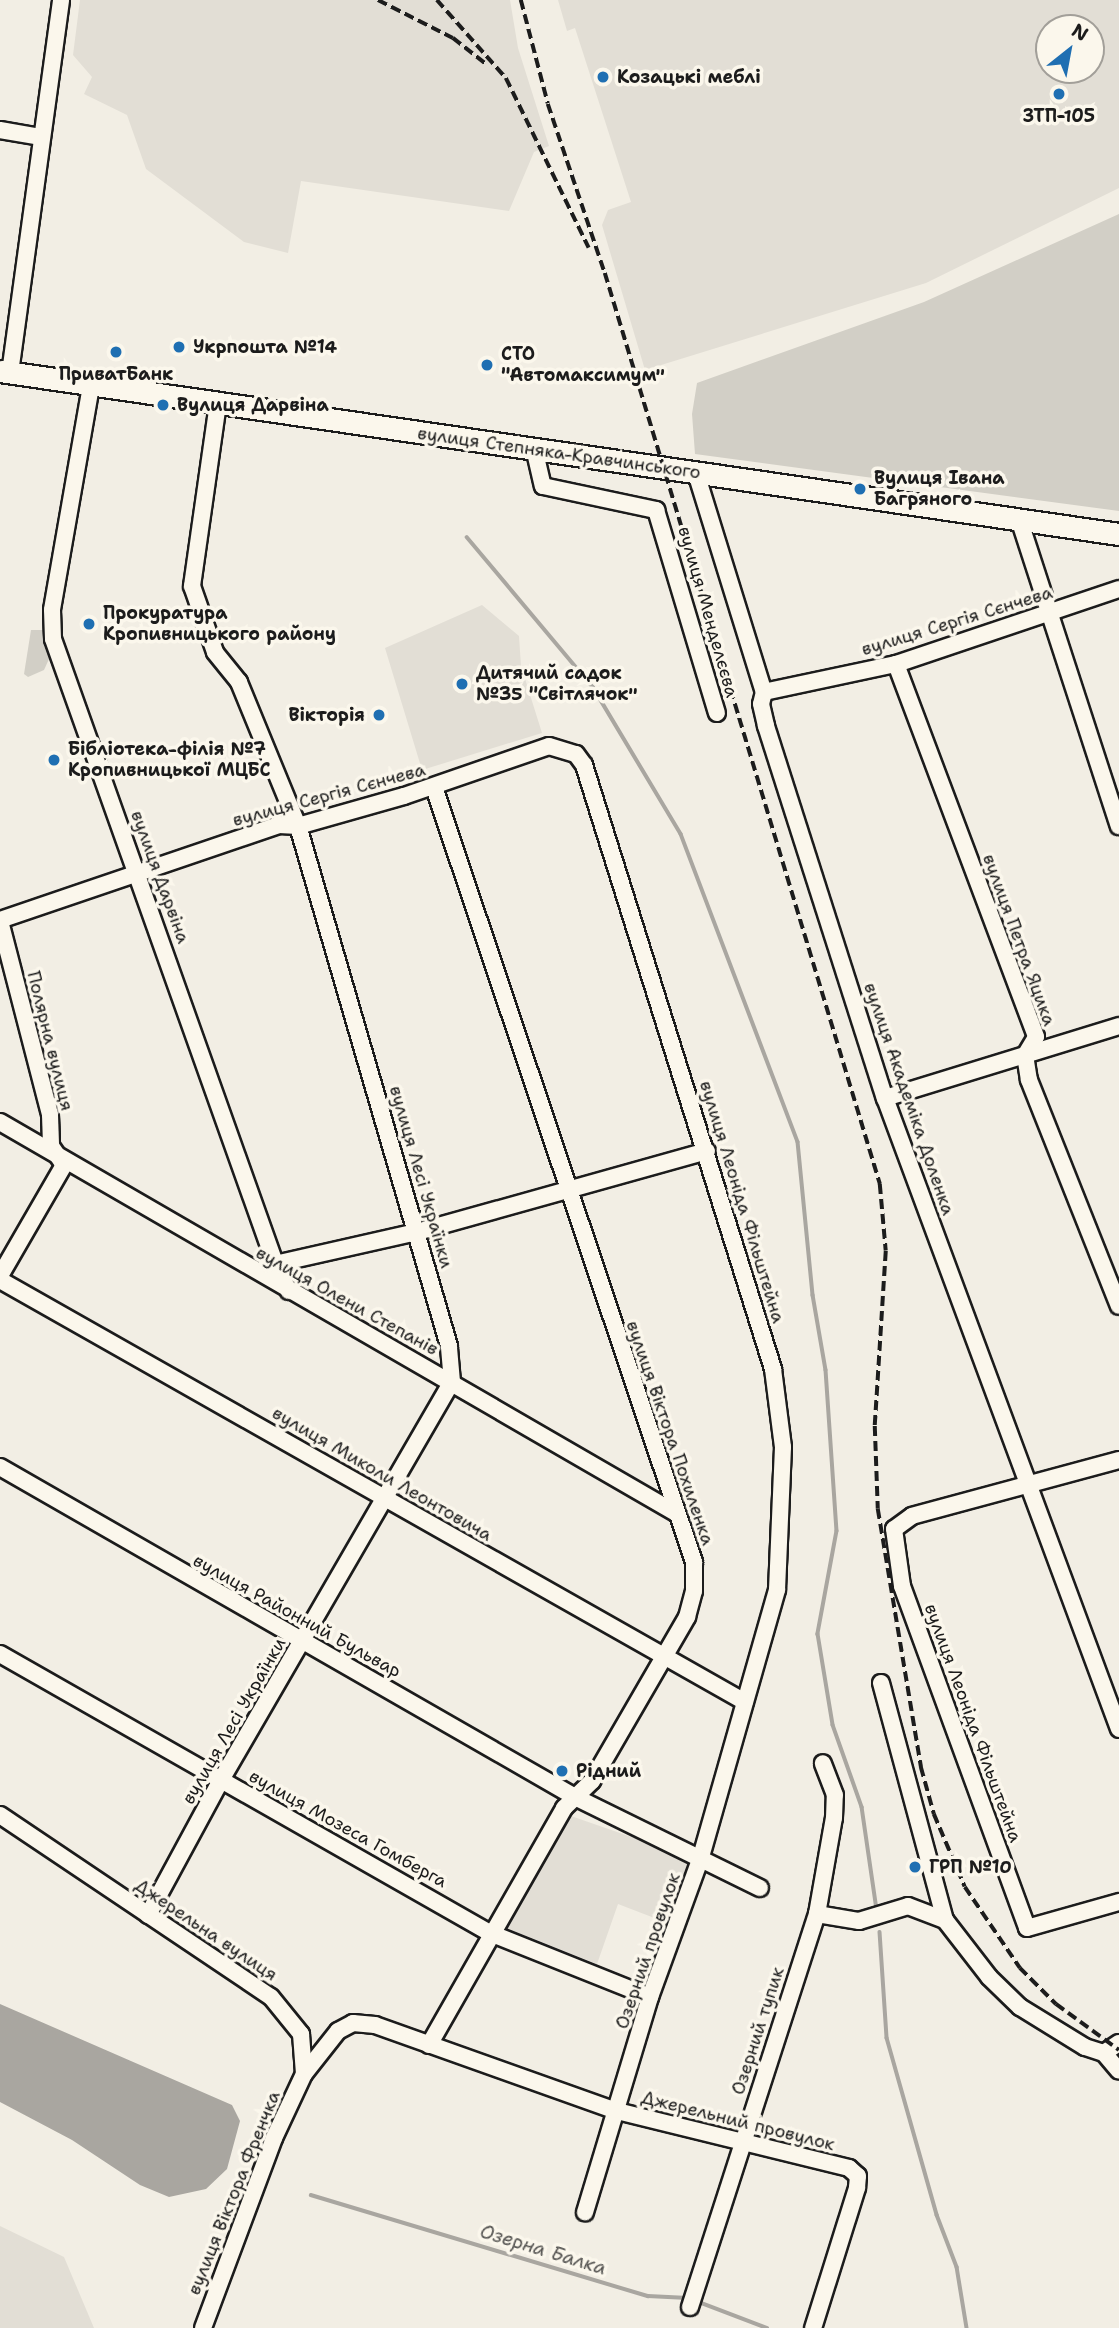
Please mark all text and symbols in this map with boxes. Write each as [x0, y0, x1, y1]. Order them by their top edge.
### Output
north arrow [1035, 14, 1105, 84]
text: N [1067, 18, 1093, 47]
place label: Козацькі меблі [617, 66, 761, 88]
marker: Козацькі меблі [595, 69, 611, 85]
marker: ЗТП-105 [1051, 86, 1067, 102]
place label: ЗТП-105 [1023, 105, 1095, 127]
place label: Укрпошта №14 [193, 336, 337, 358]
marker: Укрпошта №14 [171, 339, 187, 355]
marker: ПриватБанк [108, 344, 124, 360]
place label: СТО "Автомаксимум" [501, 344, 665, 386]
marker: СТО "Автомаксимум" [479, 357, 495, 373]
place label: ПриватБанк [59, 363, 173, 385]
place label: Вулиця Дарвіна [177, 394, 329, 416]
marker: Вулиця Дарвіна [155, 397, 171, 413]
street label: вулиця Степняка-Кравчинського [416, 422, 702, 484]
place label: Вулиця Івана Багряного [874, 468, 1005, 510]
marker: Вулиця Івана Багряного [852, 481, 868, 497]
street label: вулиця Менделєєва [673, 524, 743, 700]
street label: вулиця Сергія Сєнчева [859, 582, 1055, 660]
place label: Прокуратура Кропивницького району [103, 603, 336, 646]
marker: Прокуратура Кропивницького району [81, 616, 97, 632]
place label: Дитячий садок №35 "Світлячок" [476, 663, 638, 706]
marker: Дитячий садок №35 "Світлячок" [454, 676, 470, 692]
place label: Вікторія [288, 704, 365, 726]
marker: Вікторія [371, 707, 387, 723]
place label: Бібліотека-філія №7 Кропивницької МЦБС [68, 739, 271, 782]
marker: Бібліотека-філія №7 Кропивницької МЦБС [46, 752, 62, 768]
street label: вулиця Сергія Сєнчева [230, 759, 428, 831]
street label: вулиця Дарвіна [126, 808, 194, 946]
street label: вулиця Петра Яцика [978, 851, 1060, 1029]
street label: Полярна вулиця [22, 969, 78, 1113]
street label: вулиця Академіка Доленка [859, 980, 959, 1218]
street label: вулиця Леоніда Фільштейна [695, 1078, 789, 1326]
street label: вулиця Лесі Українки [385, 1083, 457, 1271]
street label: вулиця Олени Степанів [252, 1242, 442, 1360]
street label: вулиця Віктора Похиленка [621, 1318, 719, 1548]
street label: вулиця Миколи Леонтовича [268, 1402, 496, 1546]
street label: вулиця Районний Бульвар [189, 1550, 405, 1682]
street label: вулиця Леоніда Фільштейна [920, 1601, 1026, 1845]
street label: вулиця Лесі Українки [177, 1634, 291, 1808]
place label: Рідний [576, 1760, 641, 1782]
marker: Рідний [554, 1763, 570, 1779]
street label: вулиця Мозеса Гомберга [245, 1765, 451, 1893]
place label: ГРП №10 [929, 1856, 1012, 1878]
marker: ГРП №10 [907, 1859, 923, 1875]
street label: Озерний провулок [611, 1870, 685, 2032]
street label: Джерельна вулиця [131, 1874, 281, 1986]
street label: Озерний тупик [727, 1964, 789, 2098]
street label: Джерельний провулок [639, 2087, 837, 2155]
street label: вулиця Віктора Френчка [183, 2088, 285, 2298]
water label: Озерна Балка [477, 2220, 609, 2280]

